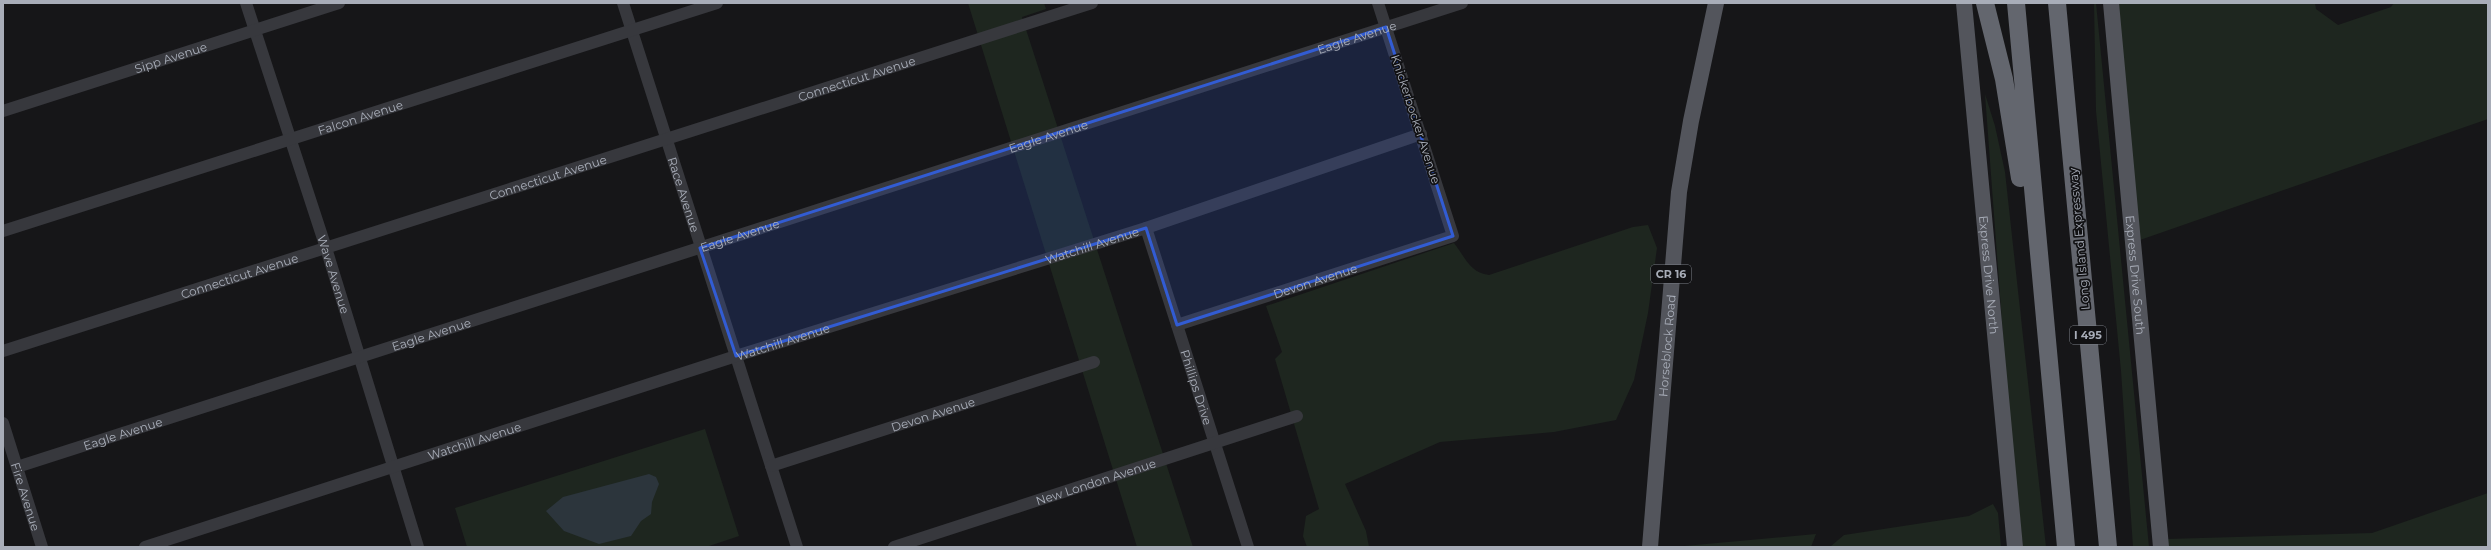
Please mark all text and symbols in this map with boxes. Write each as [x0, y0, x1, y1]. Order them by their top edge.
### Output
street label: Eagle Avenue [1315, 17, 1398, 57]
street label: Sipp Avenue [132, 38, 209, 76]
street label: Connecticut Avenue [796, 52, 917, 104]
street label: Knickerbocker Avenue [1388, 52, 1444, 186]
street label: Falcon Avenue [316, 96, 405, 138]
street label: Eagle Avenue [1007, 116, 1090, 156]
street label: Connecticut Avenue [487, 151, 608, 203]
street label: Race Avenue [665, 155, 703, 234]
street label: Long Island Expressway [2065, 167, 2093, 311]
street label: Express Drive South [2123, 214, 2149, 335]
street label: Eagle Avenue [698, 215, 781, 255]
street label: Express Drive North [1976, 215, 2003, 335]
street label: Watchill Avenue [1043, 223, 1141, 267]
street label: Wave Avenue [315, 233, 353, 315]
street label: Connecticut Avenue [179, 250, 300, 301]
street label: Devon Avenue [1271, 260, 1359, 301]
road number: CR 16 [1651, 265, 1691, 283]
street label: Horseblock Road [1655, 294, 1678, 397]
street label: Eagle Avenue [390, 314, 473, 354]
street label: Watchill Avenue [734, 320, 831, 363]
road number: I 495 [2070, 326, 2106, 344]
street label: Phillips Drive [1178, 347, 1216, 427]
street label: Devon Avenue [889, 393, 977, 434]
street label: Eagle Avenue [81, 413, 164, 453]
street label: Watchill Avenue [426, 418, 523, 463]
street label: New London Avenue [1034, 455, 1158, 508]
street label: Fire Avenue [8, 460, 44, 533]

